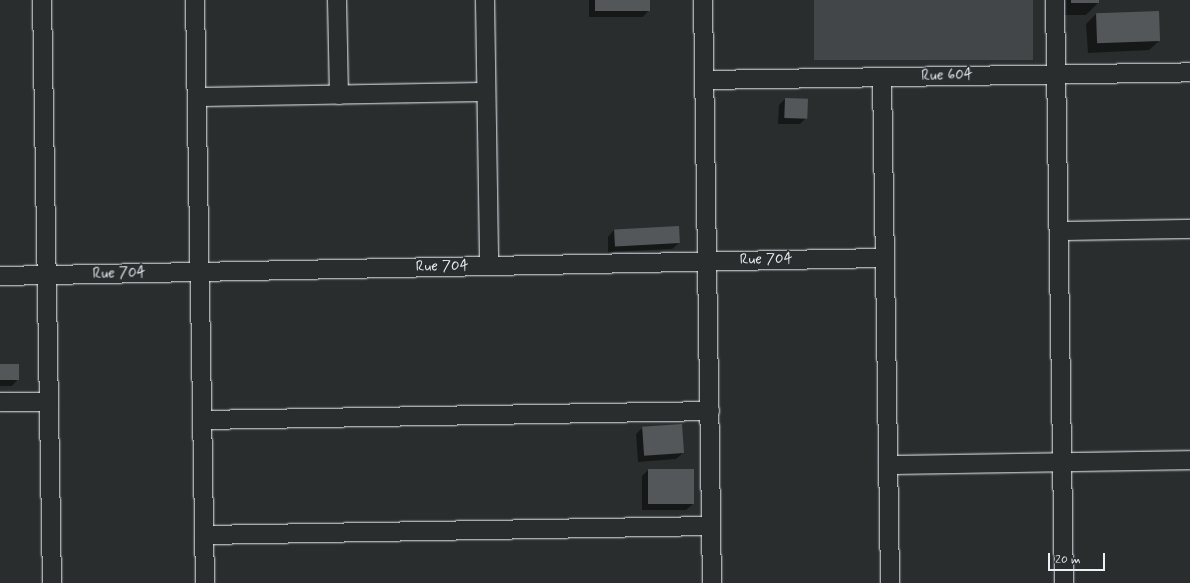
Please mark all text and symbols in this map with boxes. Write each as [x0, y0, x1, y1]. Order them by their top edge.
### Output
street label: Rue 604 [921, 67, 973, 85]
street label: Rue 704 [739, 251, 793, 269]
street label: Rue 704 [415, 258, 469, 276]
street label: Rue 704 [92, 265, 146, 283]
scale bar [1050, 545, 1107, 571]
text: 20 m [1055, 552, 1081, 568]

